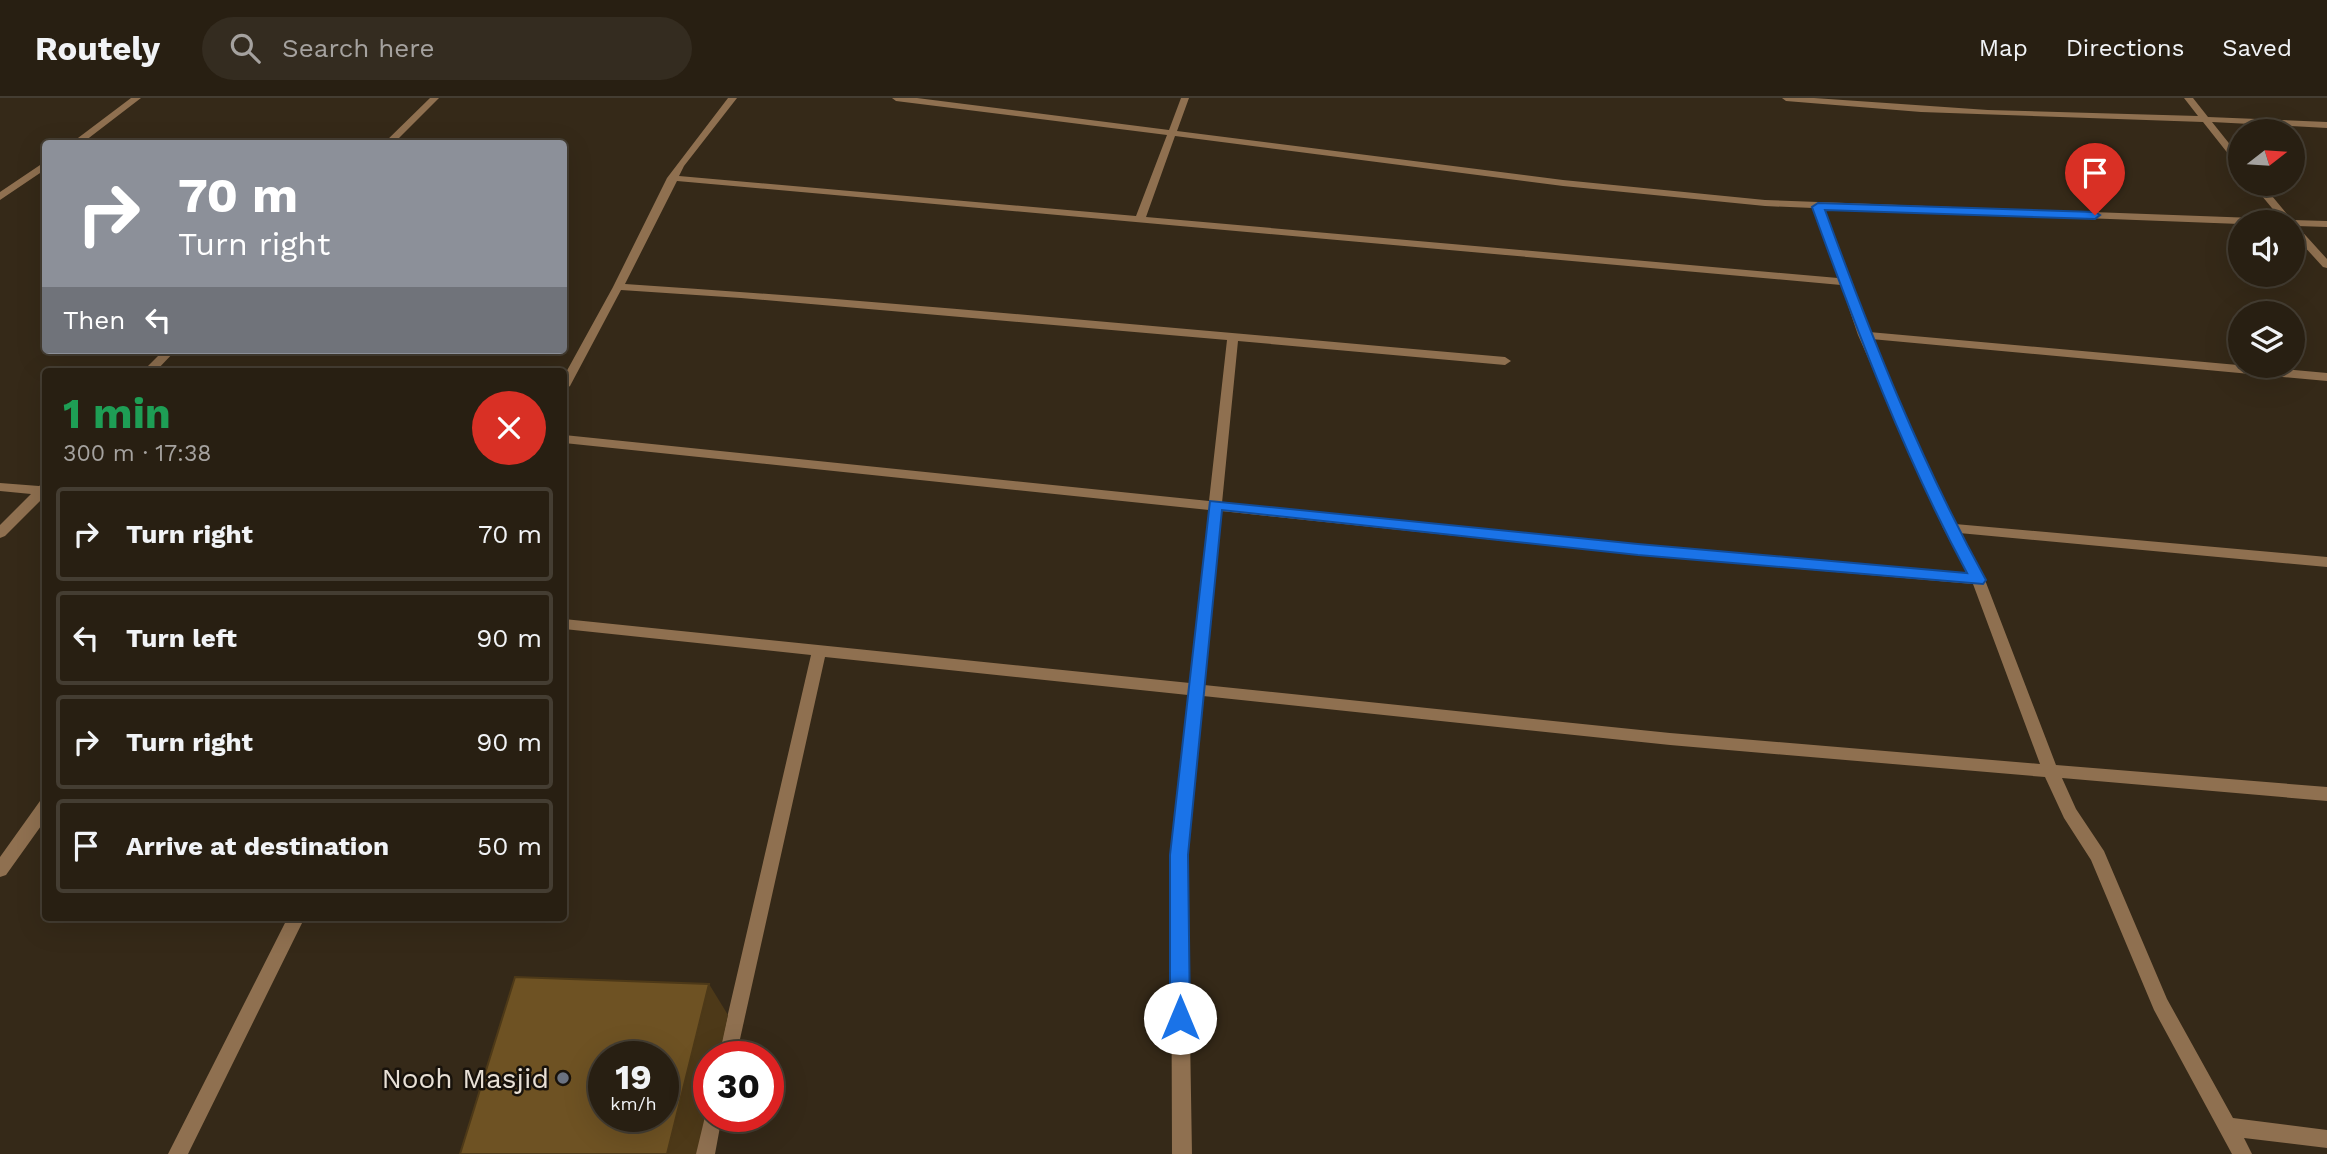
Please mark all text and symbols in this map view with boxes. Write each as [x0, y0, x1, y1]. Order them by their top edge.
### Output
search box [202, 17, 692, 80]
text: Routely [35, 29, 160, 68]
icon: search [226, 29, 264, 67]
text: Search here [282, 33, 434, 63]
text: Map [1979, 34, 2028, 62]
text: Directions [2066, 34, 2184, 62]
text: Saved [2222, 34, 2292, 62]
north arrow [2228, 119, 2305, 196]
map controls [2228, 119, 2305, 378]
pin [2065, 143, 2125, 215]
icon: arrive [2076, 154, 2114, 192]
text: 70 m [178, 166, 298, 224]
icon: right [63, 168, 154, 259]
button: sound [2228, 210, 2305, 287]
text: Turn right [178, 225, 330, 263]
icon: left [139, 301, 177, 339]
button: layers [2228, 301, 2305, 378]
text: Then [63, 305, 125, 335]
text: 1 min [63, 389, 171, 438]
button: close [472, 391, 546, 465]
text: 300 m · 17:38 [63, 440, 211, 467]
icon: right [67, 515, 105, 553]
text: Turn right [126, 519, 253, 549]
text: 70 m [478, 519, 542, 549]
icon: left [67, 619, 105, 657]
text: Turn left [126, 623, 237, 653]
text: 90 m [476, 623, 542, 653]
icon: right [67, 723, 105, 761]
text: Turn right [126, 727, 253, 757]
text: 90 m [476, 727, 542, 757]
icon: arrive [67, 827, 105, 865]
text: Arrive at destination [126, 831, 389, 861]
text: 50 m [477, 831, 542, 861]
position arrow [1143, 981, 1217, 1055]
speed limit sign: 30 [693, 1041, 784, 1132]
text: 19 [615, 1056, 652, 1098]
place label: Nooh Masjid [381, 1062, 549, 1095]
marker: Nooh Masjid [555, 1070, 571, 1086]
text: km/h [610, 1093, 657, 1114]

